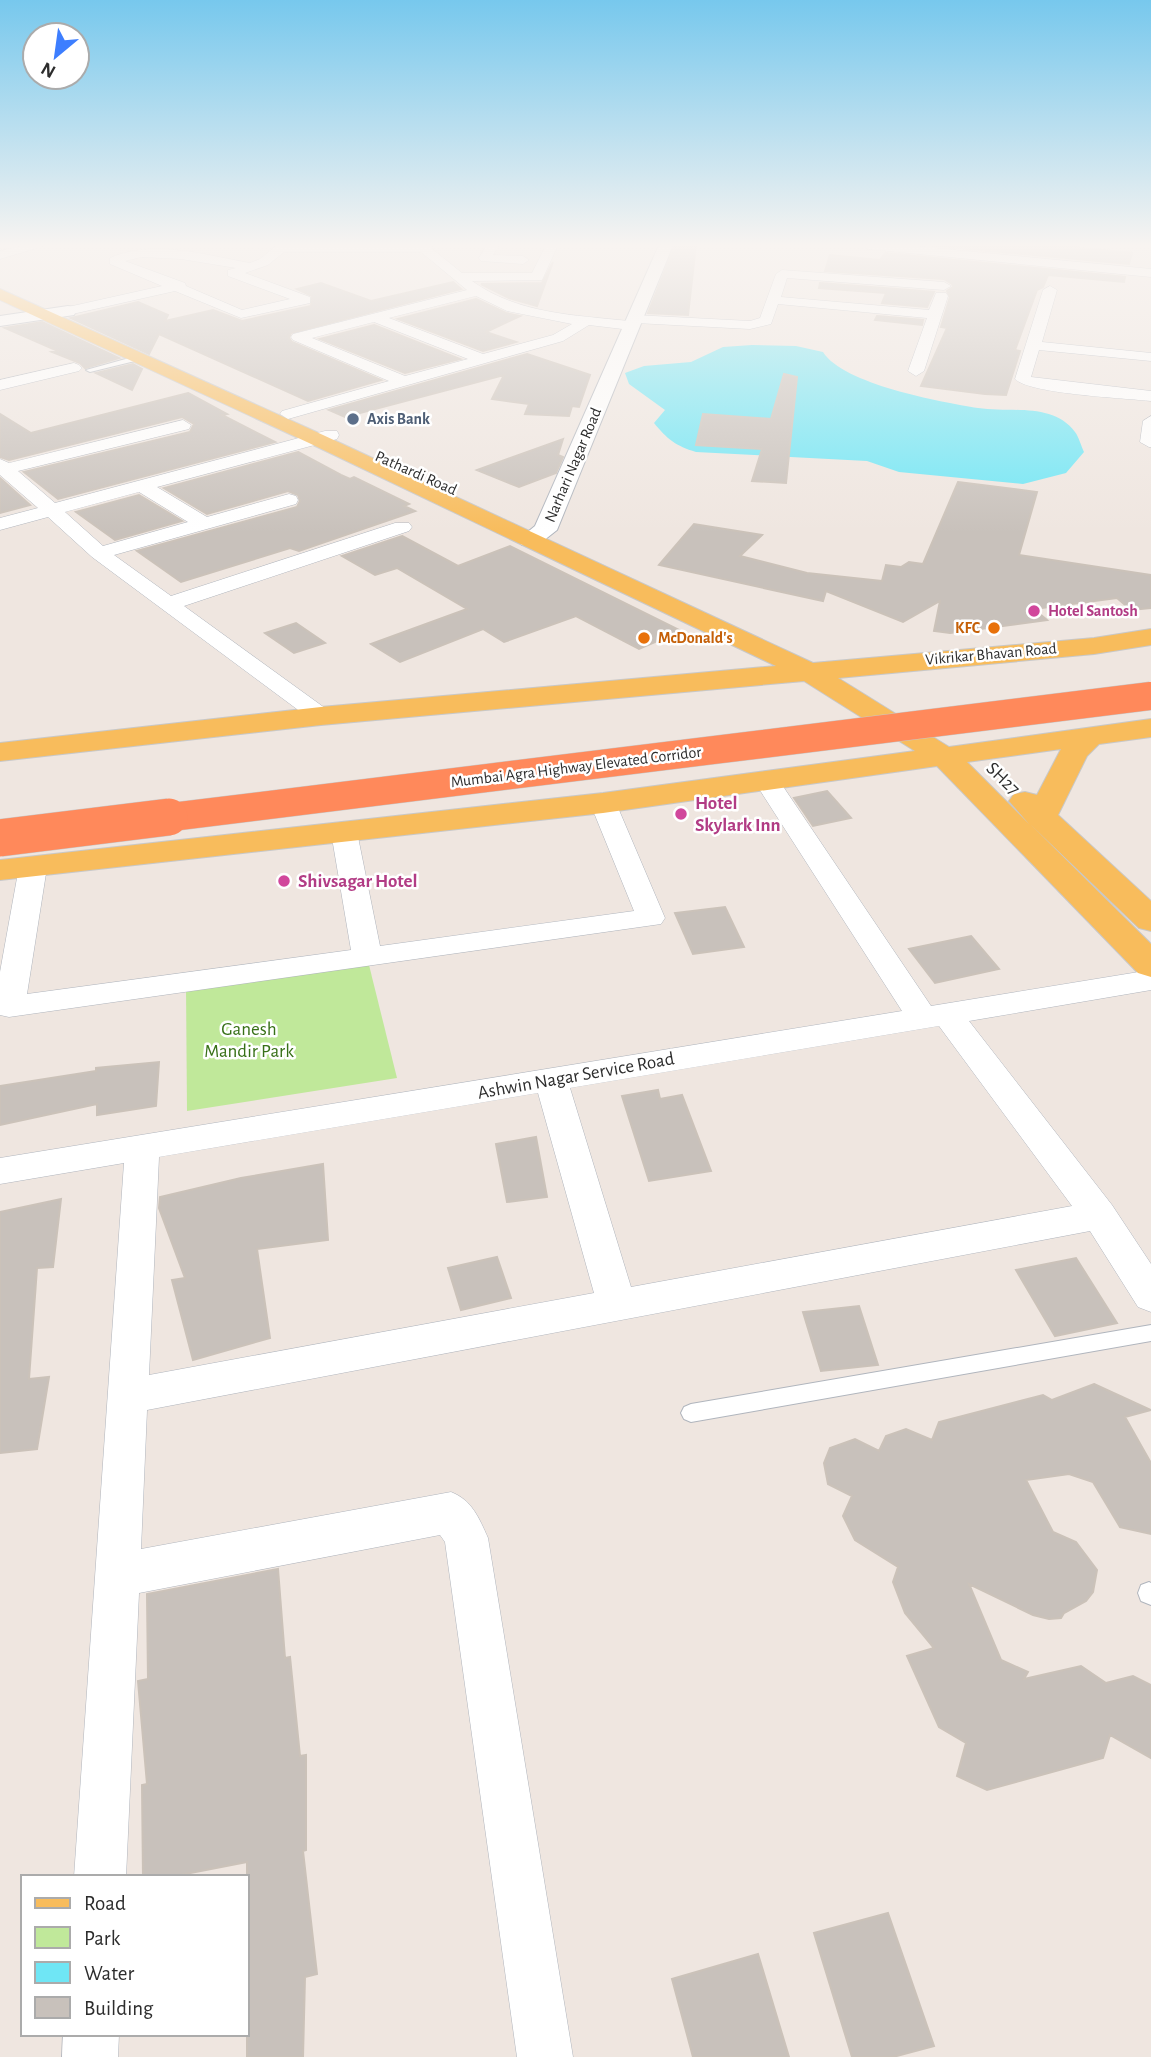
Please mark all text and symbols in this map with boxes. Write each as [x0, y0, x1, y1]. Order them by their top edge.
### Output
north arrow [21, 21, 91, 91]
text: N [38, 58, 59, 81]
street label: Narhari Nagar Road [542, 405, 604, 525]
marker: Axis Bank [345, 411, 361, 427]
place label: Axis Bank [367, 411, 430, 427]
street label: Pathardi Road [373, 448, 459, 498]
marker: Hotel Santosh [1026, 603, 1042, 619]
place label: Hotel Santosh [1048, 603, 1138, 619]
place label: KFC [955, 620, 981, 636]
marker: KFC [986, 620, 1002, 636]
marker: McDonald's [636, 630, 652, 646]
place label: McDonald's [658, 630, 733, 646]
street label: Vikrikar Bhavan Road [925, 640, 1057, 668]
street label: Mumbai Agra Highway Elevated Corridor [450, 744, 703, 791]
street label: SH27 [983, 759, 1024, 799]
place label: Hotel Skylark Inn [695, 794, 780, 835]
marker: Hotel Skylark Inn [673, 806, 689, 822]
place label: Shivsagar Hotel [298, 872, 418, 891]
marker: Shivsagar Hotel [276, 873, 292, 889]
park label: Ganesh Mandir Park [204, 1020, 294, 1061]
street label: Ashwin Nagar Service Road [476, 1049, 676, 1103]
legend [21, 1875, 248, 2036]
text: Road [84, 1893, 126, 1914]
text: Park [84, 1928, 121, 1949]
text: Water [84, 1963, 134, 1984]
text: Building [84, 1998, 154, 2019]

